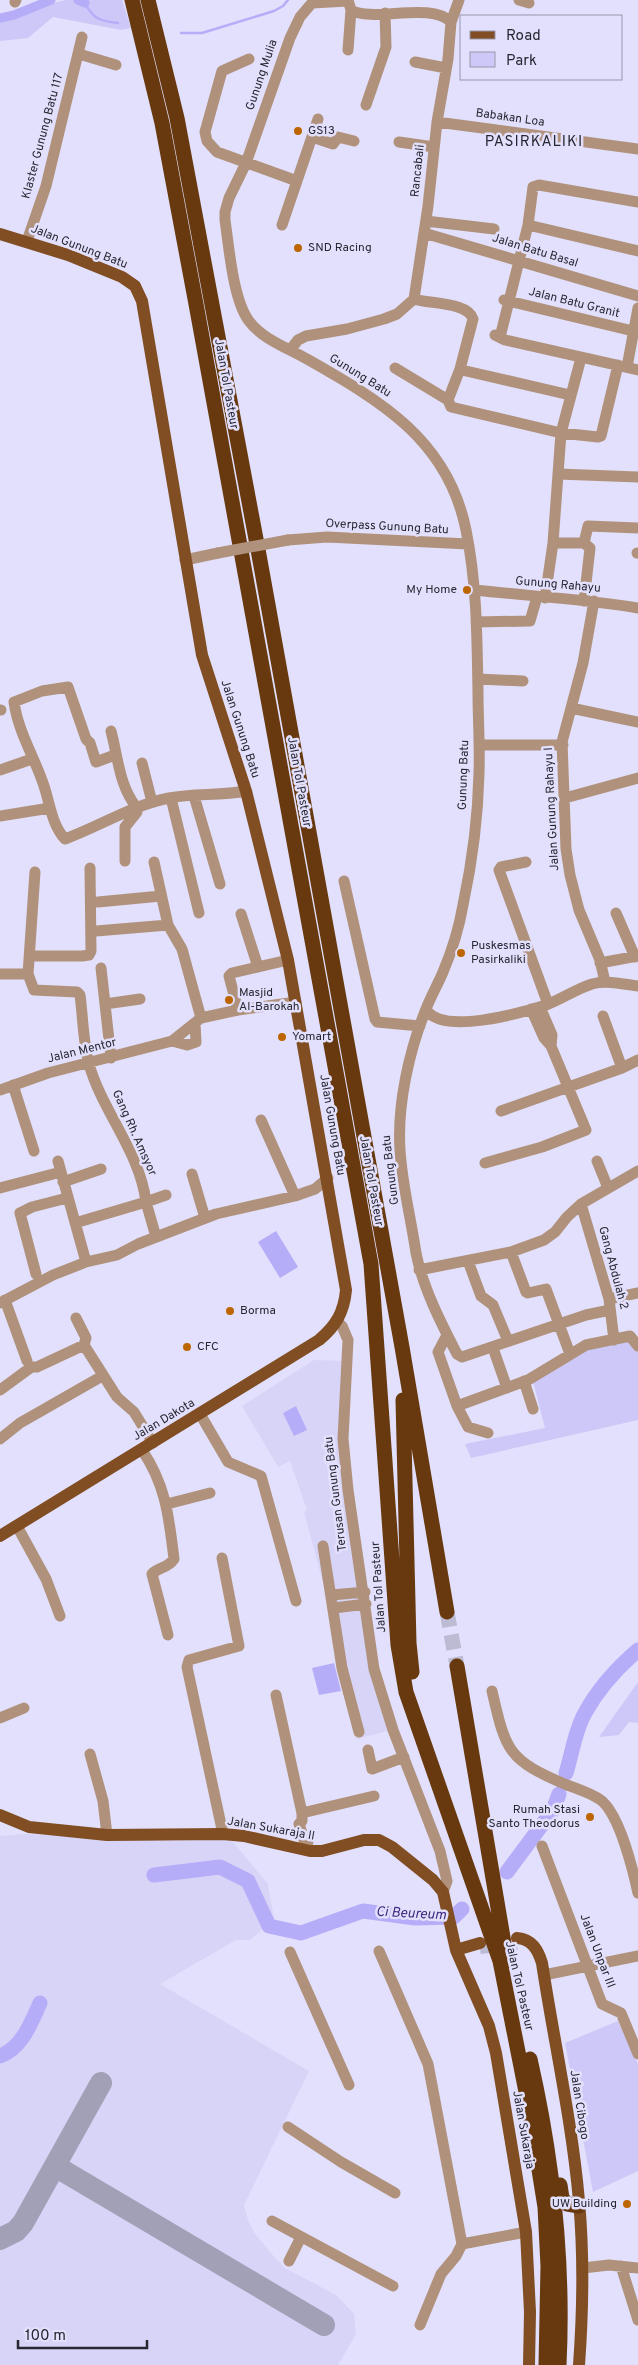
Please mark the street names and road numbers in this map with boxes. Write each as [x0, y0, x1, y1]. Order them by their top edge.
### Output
street label: Gunung Mulia [242, 37, 282, 113]
street label: Klaster Gunung Batu 117 [18, 71, 68, 201]
street label: Babakan Loa [474, 105, 546, 131]
street label: Rancabali [407, 144, 429, 198]
street label: Jalan Gunung Batu [28, 221, 130, 273]
street label: Jalan Batu Basal [490, 230, 580, 272]
street label: Jalan Batu Granit [527, 284, 621, 322]
street label: Jalan Tol Pasteur [210, 337, 242, 431]
street label: Gunung Batu [326, 351, 394, 401]
street label: Overpass Gunung Batu [325, 516, 449, 538]
street label: Gunung Rahayu [515, 573, 601, 597]
street label: Jalan Gunung Batu [217, 678, 263, 780]
street label: Jalan Tol Pasteur [283, 735, 315, 829]
street label: Gunung Batu [455, 740, 473, 810]
street label: Jalan Gunung Rahayu I [541, 747, 563, 871]
street label: Jalan Mentor [46, 1035, 119, 1067]
street label: Jalan Gunung Batu [315, 1073, 349, 1177]
street label: Gang Rh. Amsyor [108, 1088, 160, 1179]
street label: Jalan Tol Pasteur [355, 1134, 387, 1228]
street label: Gunung Batu [379, 1134, 403, 1206]
street label: Gang Abdulah 2 [594, 1225, 632, 1311]
street label: Jalan Dakota [130, 1395, 198, 1445]
street label: Terusan Gunung Batu [321, 1436, 351, 1552]
street label: Jalan Tol Pasteur [368, 1540, 390, 1633]
street label: Jalan Sukaraja II [226, 1813, 316, 1845]
street label: Jalan Unpar III [576, 1912, 618, 1990]
street label: Jalan Tol Pasteur [501, 1940, 537, 2033]
street label: Jalan Cibogo [566, 2069, 592, 2141]
street label: Jalan Sukaraja [508, 2090, 538, 2170]

